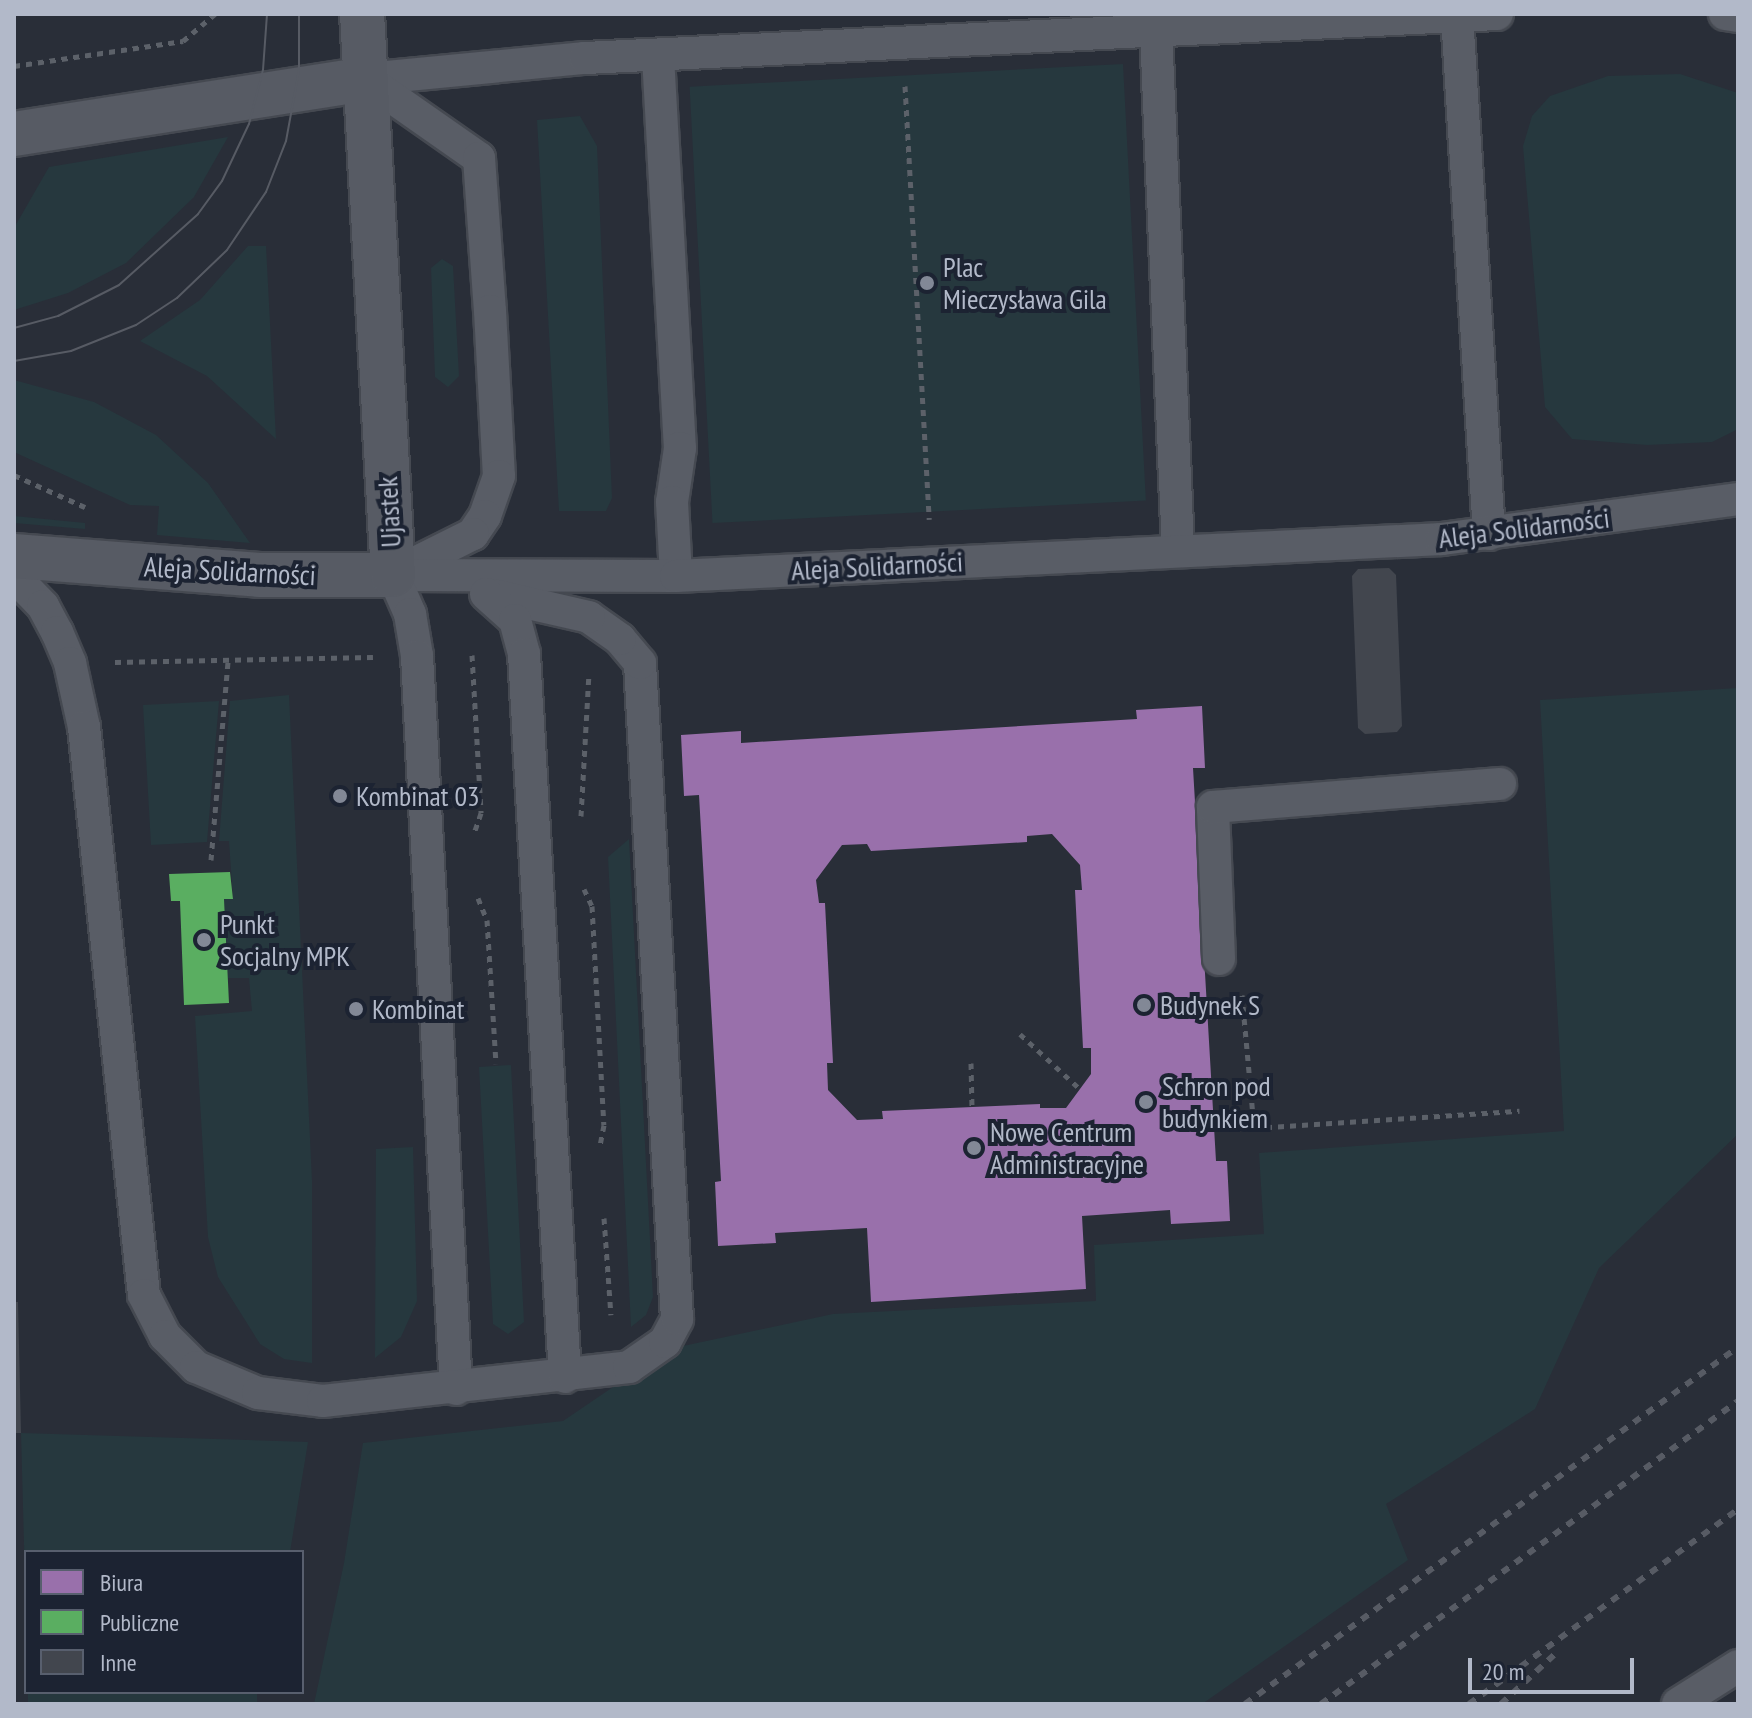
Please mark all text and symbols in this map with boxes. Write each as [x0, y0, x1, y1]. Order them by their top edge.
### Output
place label: Plac Mieczysława Gila [943, 250, 1107, 316]
marker: Plac Mieczysława Gila [918, 274, 936, 292]
street label: Ujastek [370, 476, 408, 548]
street label: Aleja Solidarności [1437, 501, 1611, 555]
street label: Aleja Solidarności [790, 545, 964, 587]
street label: Aleja Solidarności [143, 550, 317, 592]
place label: Kombinat 03 [356, 779, 480, 813]
marker: Kombinat 03 [331, 787, 349, 805]
place label: Punkt Socjalny MPK [220, 907, 351, 973]
marker: Punkt Socjalny MPK [195, 931, 213, 949]
place label: Budynek S [1160, 988, 1261, 1022]
place label: Kombinat [372, 992, 464, 1026]
marker: Budynek S [1135, 996, 1153, 1014]
marker: Kombinat [347, 1000, 365, 1018]
place label: Schron pod budynkiem [1162, 1069, 1271, 1135]
marker: Schron pod budynkiem [1137, 1093, 1155, 1111]
place label: Nowe Centrum Administracyjne [990, 1115, 1144, 1181]
marker: Nowe Centrum Administracyjne [965, 1139, 983, 1157]
legend [24, 1550, 304, 1694]
text: Biura [100, 1567, 143, 1598]
text: Publiczne [100, 1607, 179, 1638]
scale bar [1472, 1642, 1638, 1692]
text: Inne [100, 1647, 137, 1678]
text: 20 m [1482, 1656, 1524, 1687]

